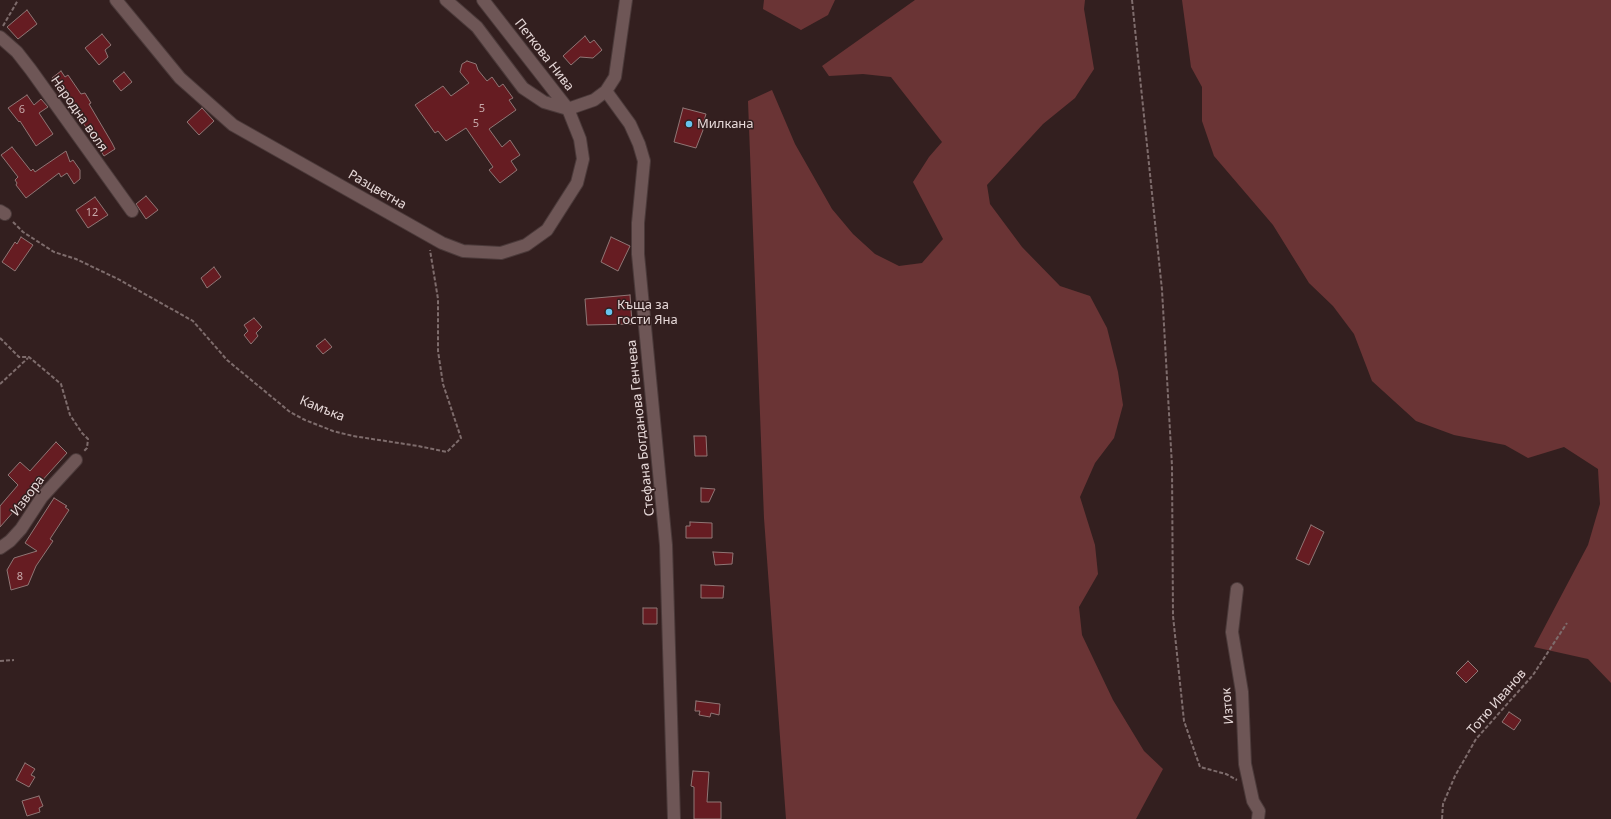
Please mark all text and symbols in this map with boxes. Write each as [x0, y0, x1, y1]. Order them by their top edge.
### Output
street label: Петкова Нива [511, 16, 577, 94]
street label: Народна воля [47, 73, 111, 155]
house number: 5 [479, 102, 485, 116]
house number: 6 [19, 103, 25, 117]
place label: Милкана [697, 116, 754, 132]
house number: 5 [473, 117, 479, 131]
marker: Милкана [684, 119, 694, 129]
street label: Разцветна [345, 167, 409, 213]
house number: 12 [86, 206, 98, 220]
place label: Къща за гости Яна [617, 297, 678, 328]
marker: Къща за гости Яна [604, 307, 614, 317]
street label: Стефана Богданова Генчева [624, 339, 658, 517]
street label: Камъка [297, 393, 347, 425]
street label: Извора [8, 473, 48, 519]
house number: 8 [17, 570, 23, 584]
street label: Тотю Иванов [1464, 666, 1530, 738]
street label: Изток [1219, 687, 1237, 725]

